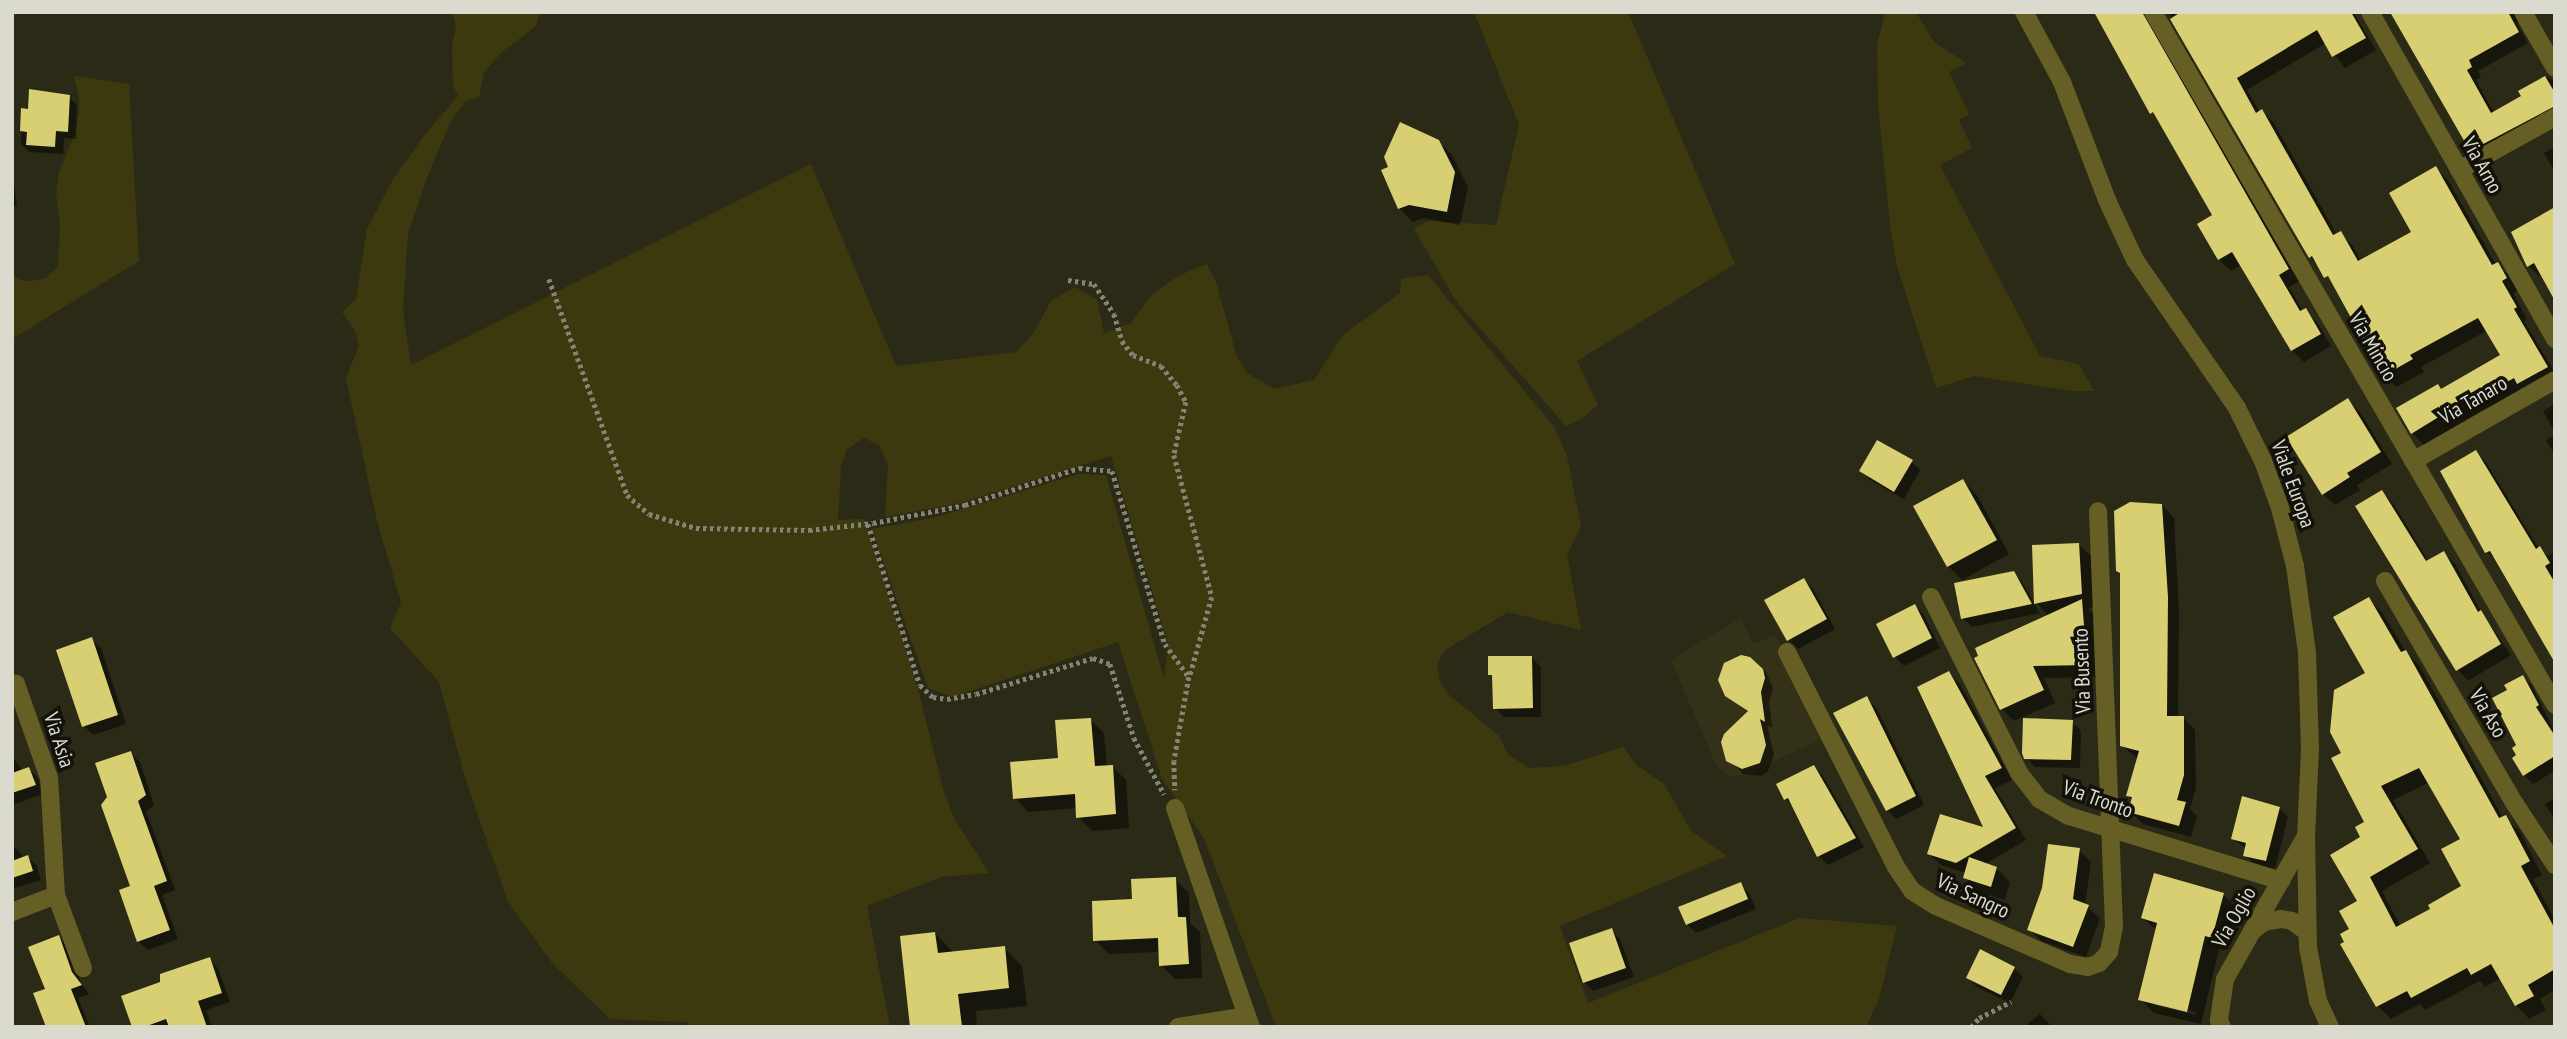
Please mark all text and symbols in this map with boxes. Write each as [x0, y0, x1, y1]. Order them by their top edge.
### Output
street label: Via Arno [2456, 132, 2508, 198]
street label: Via Mincio [2343, 308, 2403, 386]
street label: Via Tanaro [2434, 370, 2512, 430]
street label: Viale Europa [2266, 437, 2320, 531]
street label: Via Busento [2068, 628, 2096, 714]
street label: Via Aso [2464, 684, 2512, 742]
street label: Via Asia [38, 709, 80, 771]
street label: Via Tronto [2059, 775, 2137, 823]
street label: Via Sangro [1932, 868, 2014, 924]
street label: Via Oglio [2207, 882, 2261, 952]

